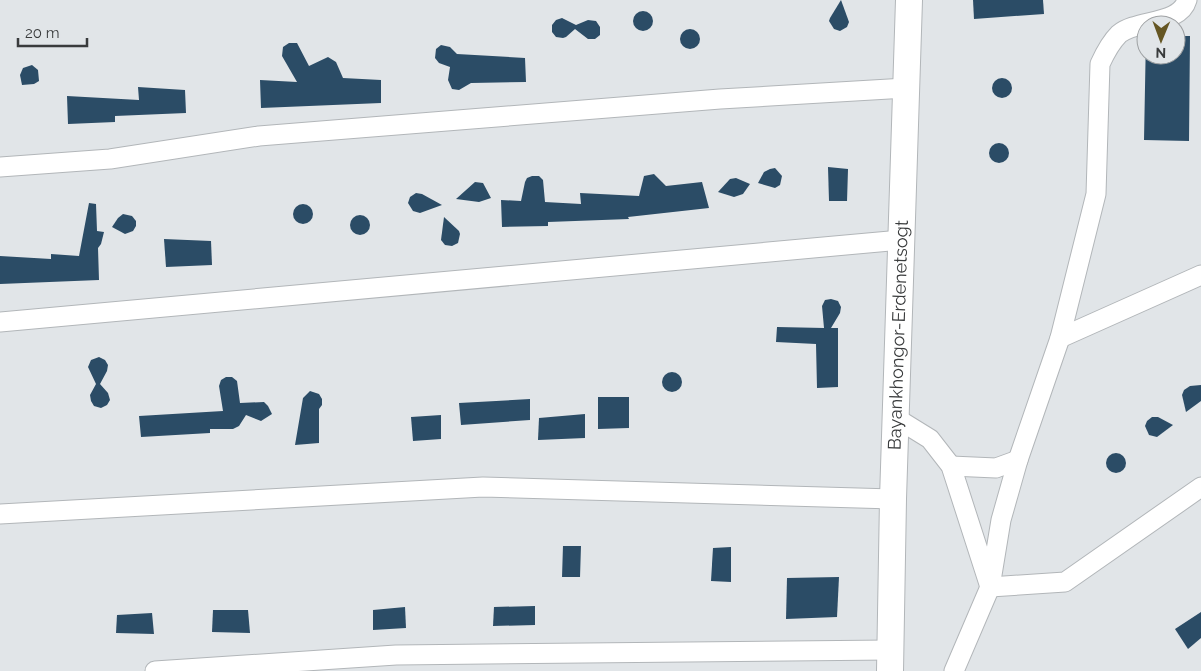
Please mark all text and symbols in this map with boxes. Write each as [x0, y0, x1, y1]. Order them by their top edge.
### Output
scale bar [18, 15, 86, 47]
north arrow [1136, 15, 1186, 65]
text: 20 m [25, 24, 60, 42]
text: N [1155, 45, 1166, 61]
street label: Bayankhongor-Erdenetsogt [884, 220, 912, 450]

